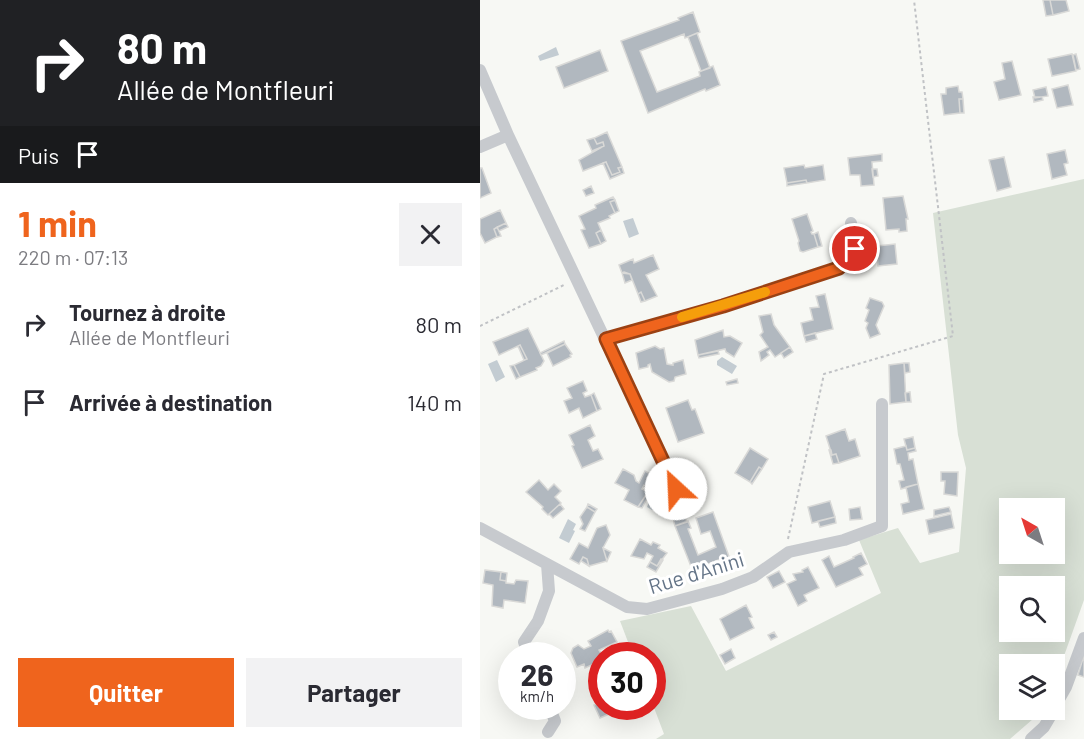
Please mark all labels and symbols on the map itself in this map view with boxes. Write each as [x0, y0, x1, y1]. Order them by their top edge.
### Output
pin [829, 223, 880, 274]
position arrow [644, 457, 708, 521]
north arrow [999, 498, 1065, 564]
street label: Rue d'Anini [645, 546, 747, 598]
speed limit sign: 30 [588, 642, 666, 720]

